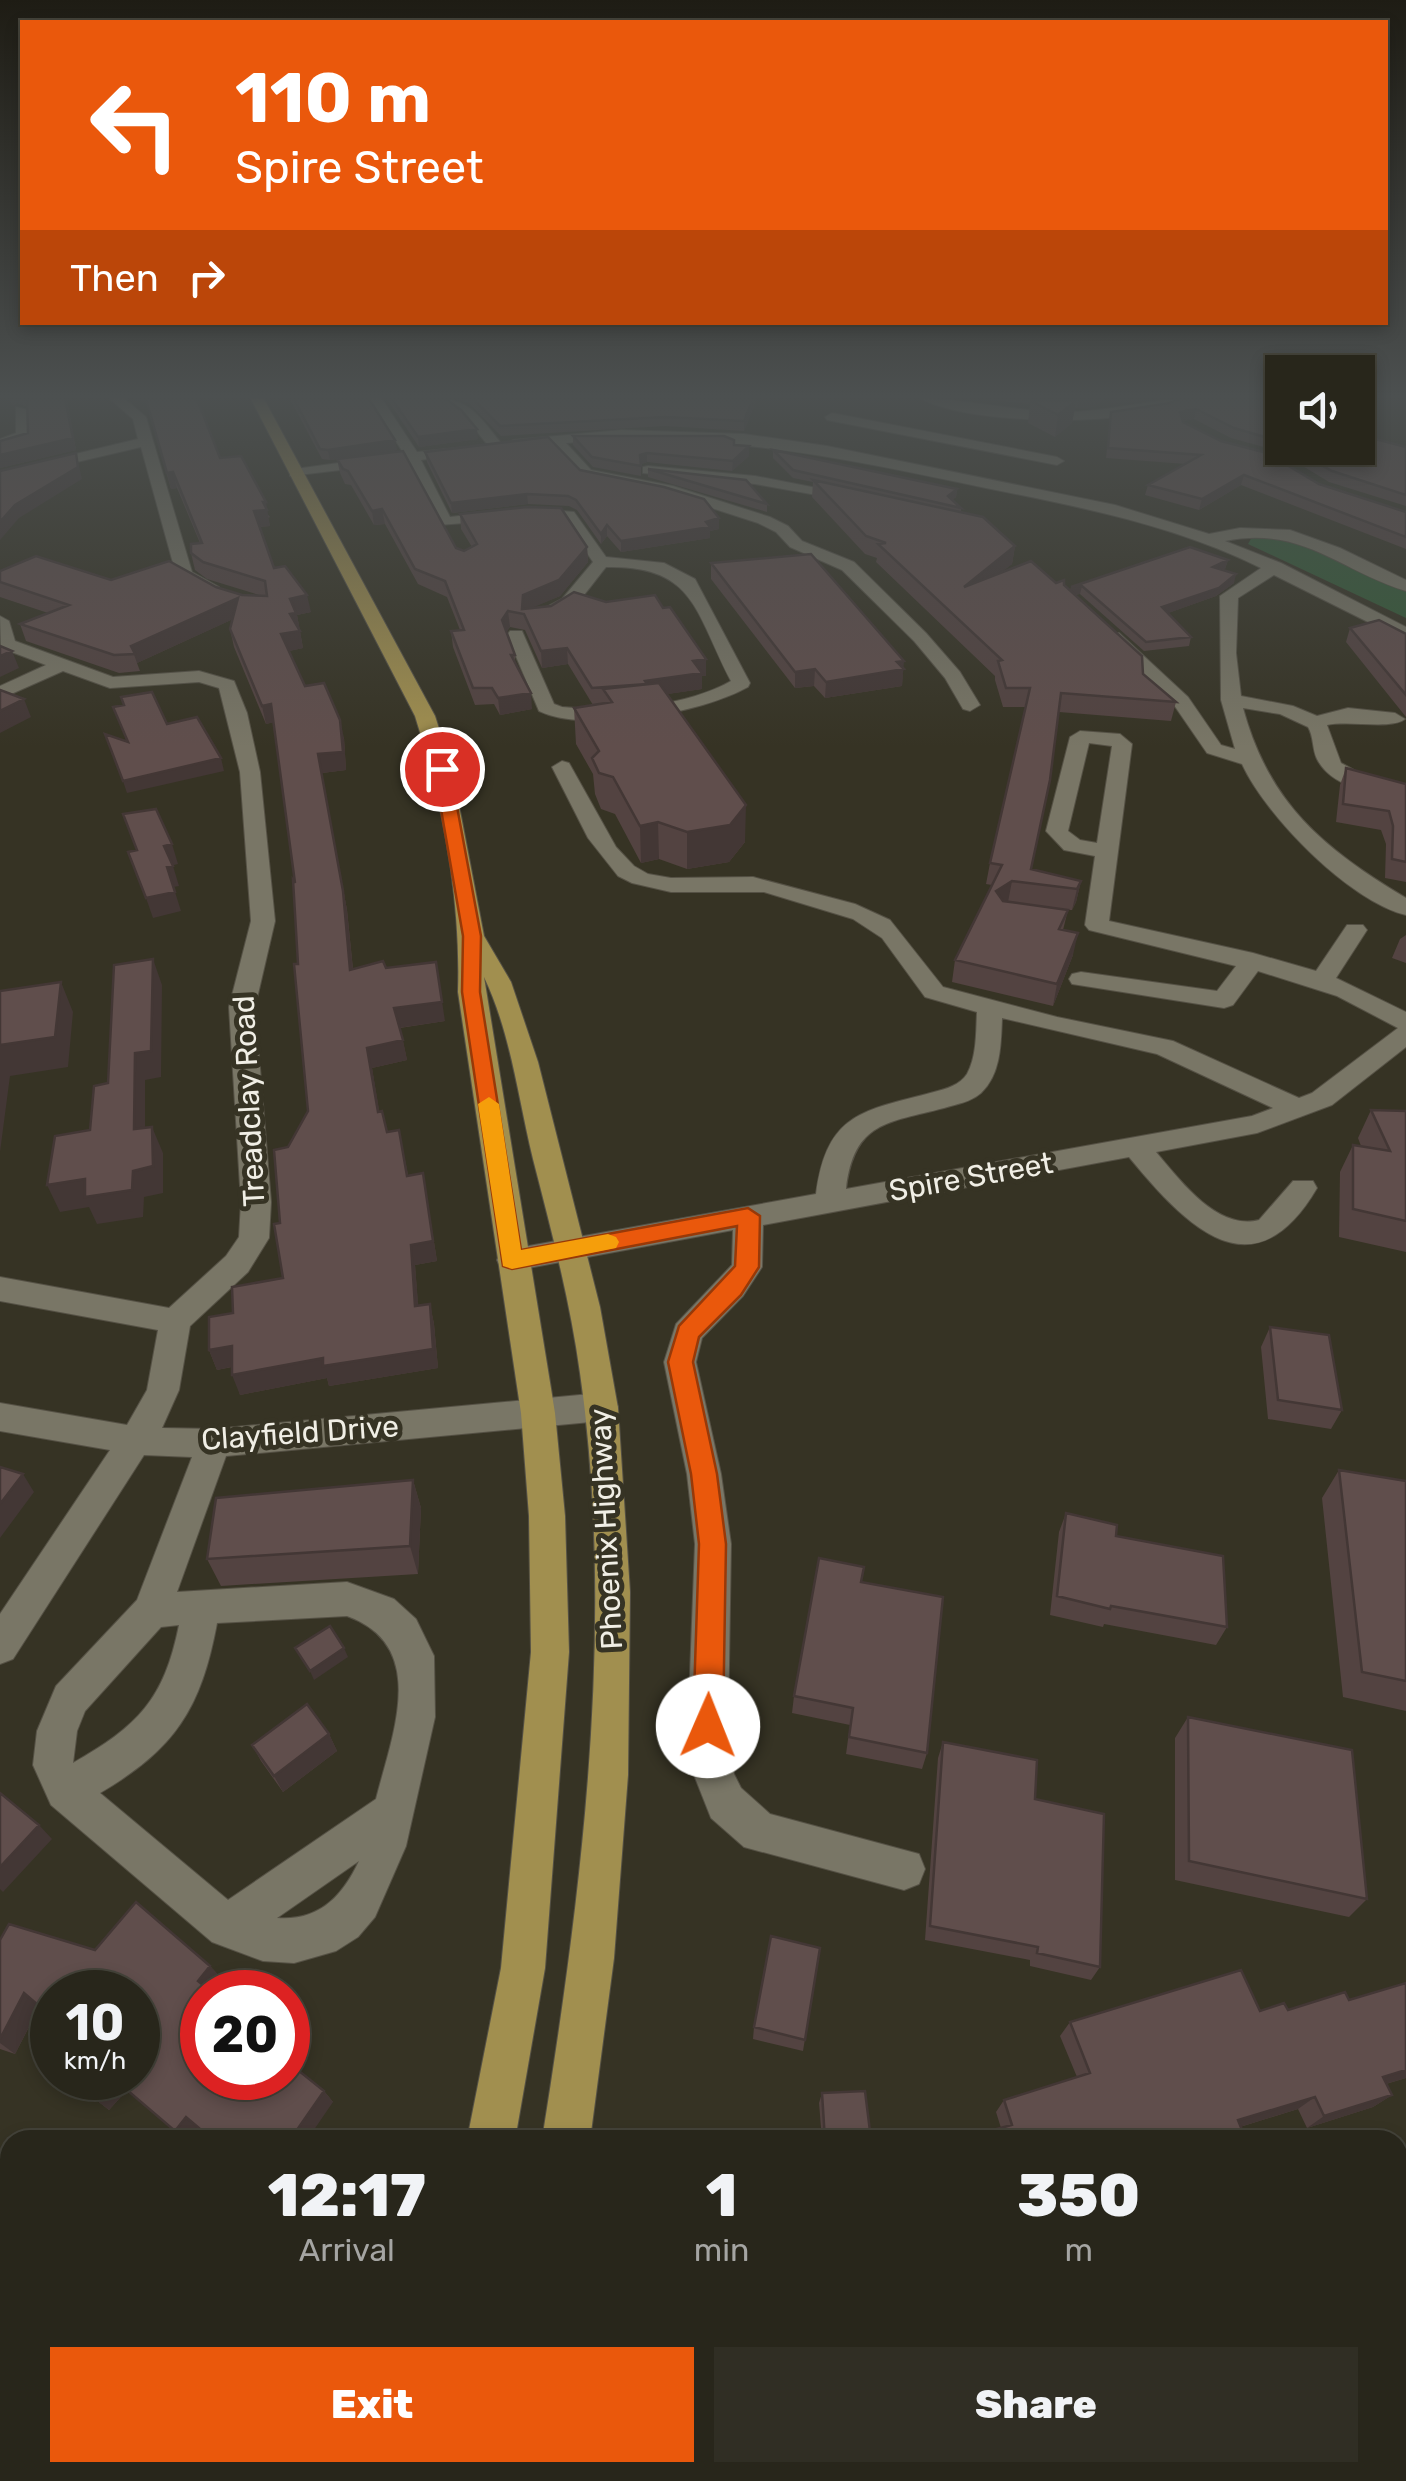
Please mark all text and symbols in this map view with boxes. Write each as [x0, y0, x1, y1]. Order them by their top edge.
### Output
text: 110 m [235, 57, 431, 140]
icon: left [70, 60, 200, 190]
text: Spire Street [235, 141, 484, 194]
icon: right [179, 250, 234, 305]
text: Then [70, 255, 159, 301]
map controls [1265, 355, 1375, 465]
button: sound [1265, 355, 1375, 465]
pin [400, 727, 485, 812]
icon: arrive [415, 742, 470, 797]
street label: Treadclay Road [225, 994, 273, 1208]
street label: Spire Street [886, 1145, 1056, 1209]
street label: Phoenix Highway [582, 1407, 630, 1651]
street label: Clayfield Drive [200, 1408, 400, 1458]
position arrow [656, 1674, 760, 1778]
speed limit sign: 20 [180, 1970, 310, 2100]
text: 10 [66, 1993, 124, 2053]
text: km/h [64, 2046, 126, 2075]
text: 12:17 [268, 2160, 426, 2231]
text: 1 [706, 2160, 737, 2231]
text: 350 [1017, 2160, 1140, 2231]
text: Arrival [299, 2231, 395, 2269]
text: min [694, 2231, 749, 2269]
text: m [1064, 2231, 1093, 2269]
button: Exit [50, 2347, 694, 2462]
button: Share [714, 2347, 1358, 2462]

